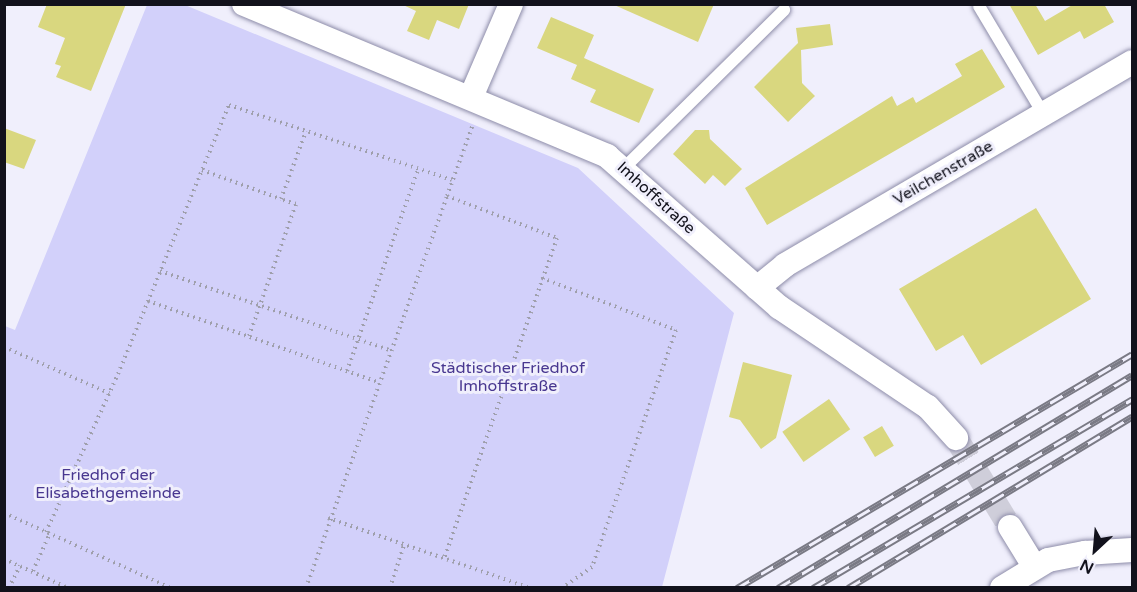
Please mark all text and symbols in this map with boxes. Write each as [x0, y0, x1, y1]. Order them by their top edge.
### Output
street label: Veilchenstraße [890, 137, 996, 209]
street label: Imhoffstraße [613, 158, 699, 238]
park label: Städtischer Friedhof Imhoffstraße [431, 358, 585, 396]
park label: Friedhof der Elisabethgemeinde [35, 465, 181, 503]
north arrow [1065, 520, 1125, 580]
text: N [1077, 554, 1097, 578]

